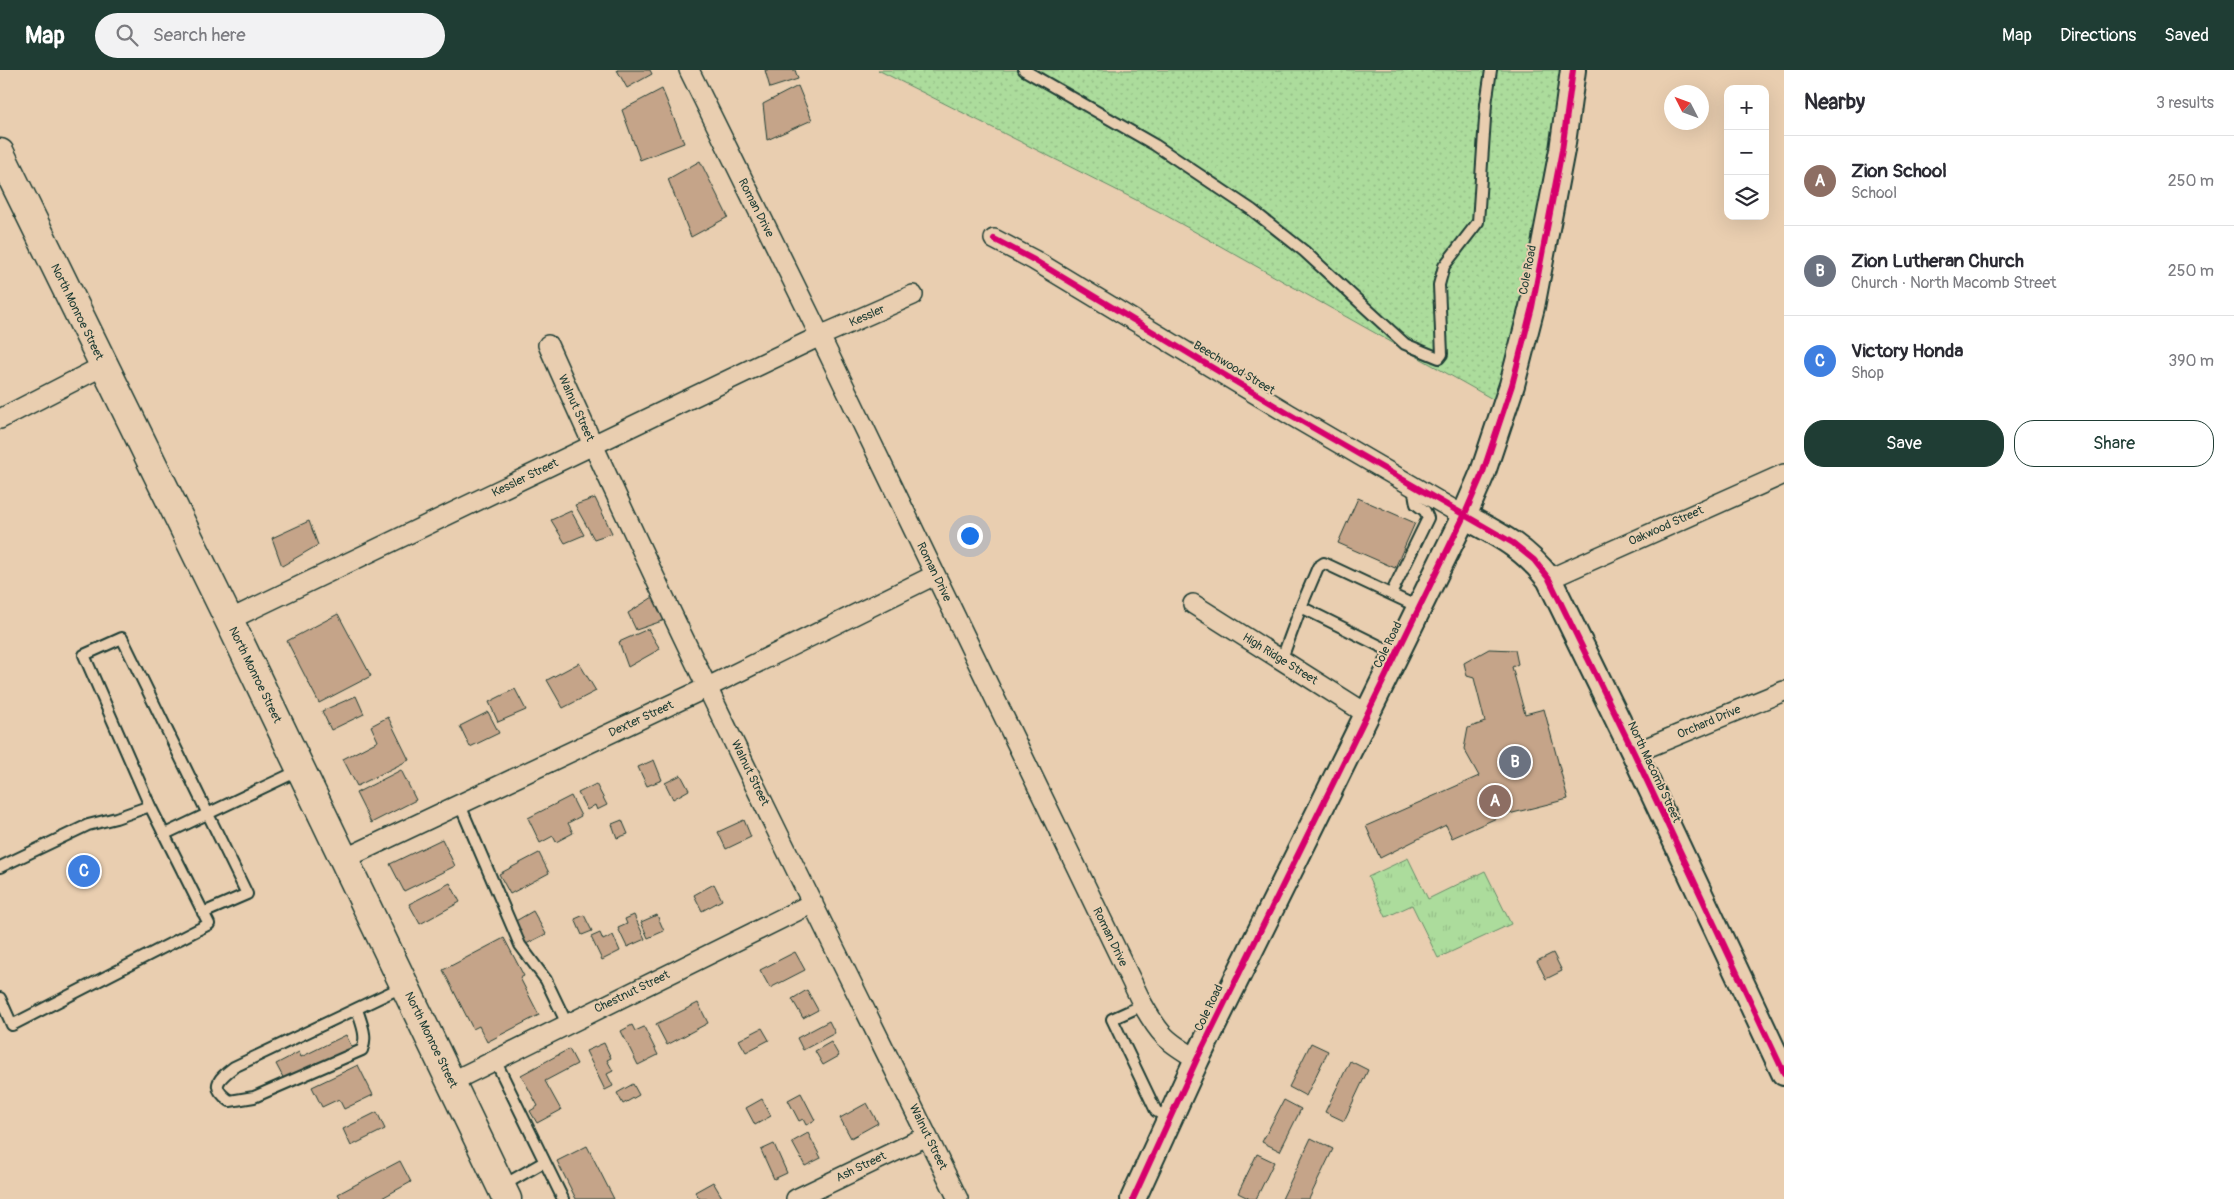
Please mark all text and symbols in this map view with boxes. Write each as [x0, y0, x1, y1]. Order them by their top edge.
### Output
search box [95, 13, 445, 58]
text: Map [25, 21, 65, 50]
icon: search [113, 21, 141, 49]
text: Search here [153, 23, 246, 47]
text: Map [2002, 24, 2032, 47]
text: Directions [2060, 24, 2136, 47]
text: Saved [2164, 24, 2209, 47]
north arrow [1664, 85, 1709, 130]
map controls [1724, 85, 1769, 220]
button: + [1724, 85, 1769, 130]
text: Nearby [1804, 89, 1865, 116]
text: 3 results [2156, 93, 2214, 113]
button: − [1724, 130, 1769, 175]
text: Zion School [1851, 159, 1947, 183]
text: A [1815, 171, 1825, 191]
text: 250 m [2168, 171, 2214, 191]
button: layers [1724, 175, 1769, 220]
street label: Roman Drive [735, 176, 777, 240]
text: School [1851, 183, 1897, 203]
street label: Cole Road [1516, 244, 1540, 296]
text: Zion Lutheran Church [1851, 249, 2024, 273]
street label: North Monroe Street [47, 261, 107, 363]
text: B [1815, 261, 1825, 281]
text: 250 m [2168, 261, 2214, 281]
text: Church · North Macomb Street [1851, 273, 2057, 293]
street label: Kessler [847, 301, 888, 330]
street label: Beechwood Street [1191, 338, 1278, 398]
text: Victory Honda [1851, 339, 1963, 363]
text: C [1815, 351, 1825, 371]
text: 390 m [2168, 351, 2214, 371]
text: Shop [1851, 363, 1884, 383]
street label: Walnut Street [555, 372, 597, 444]
button: Save [1804, 420, 2004, 467]
button: Share [2014, 420, 2214, 467]
street label: Kessler Street [489, 455, 561, 501]
street label: Oakwood Street [1626, 503, 1706, 549]
your location [957, 523, 983, 549]
street label: Roman Drive [913, 540, 955, 604]
street label: Cole Road [1370, 619, 1406, 671]
street label: North Monroe Street [225, 624, 285, 726]
street label: High Ridge Street [1240, 630, 1321, 688]
street label: Dexter Street [606, 697, 676, 741]
street label: Orchard Drive [1675, 702, 1743, 742]
street label: North Macomb Street [1624, 719, 1684, 825]
street label: Walnut Street [728, 738, 772, 809]
pin: B [1499, 743, 1531, 781]
pin: A [1479, 782, 1511, 820]
pin: C [68, 852, 100, 890]
street label: Roman Drive [1089, 905, 1131, 969]
street label: Chestnut Street [592, 967, 672, 1017]
street label: Cole Road [1191, 982, 1227, 1034]
street label: North Monroe Street [401, 989, 461, 1091]
street label: Walnut Street [906, 1102, 950, 1173]
street label: Ash Street [833, 1148, 889, 1186]

